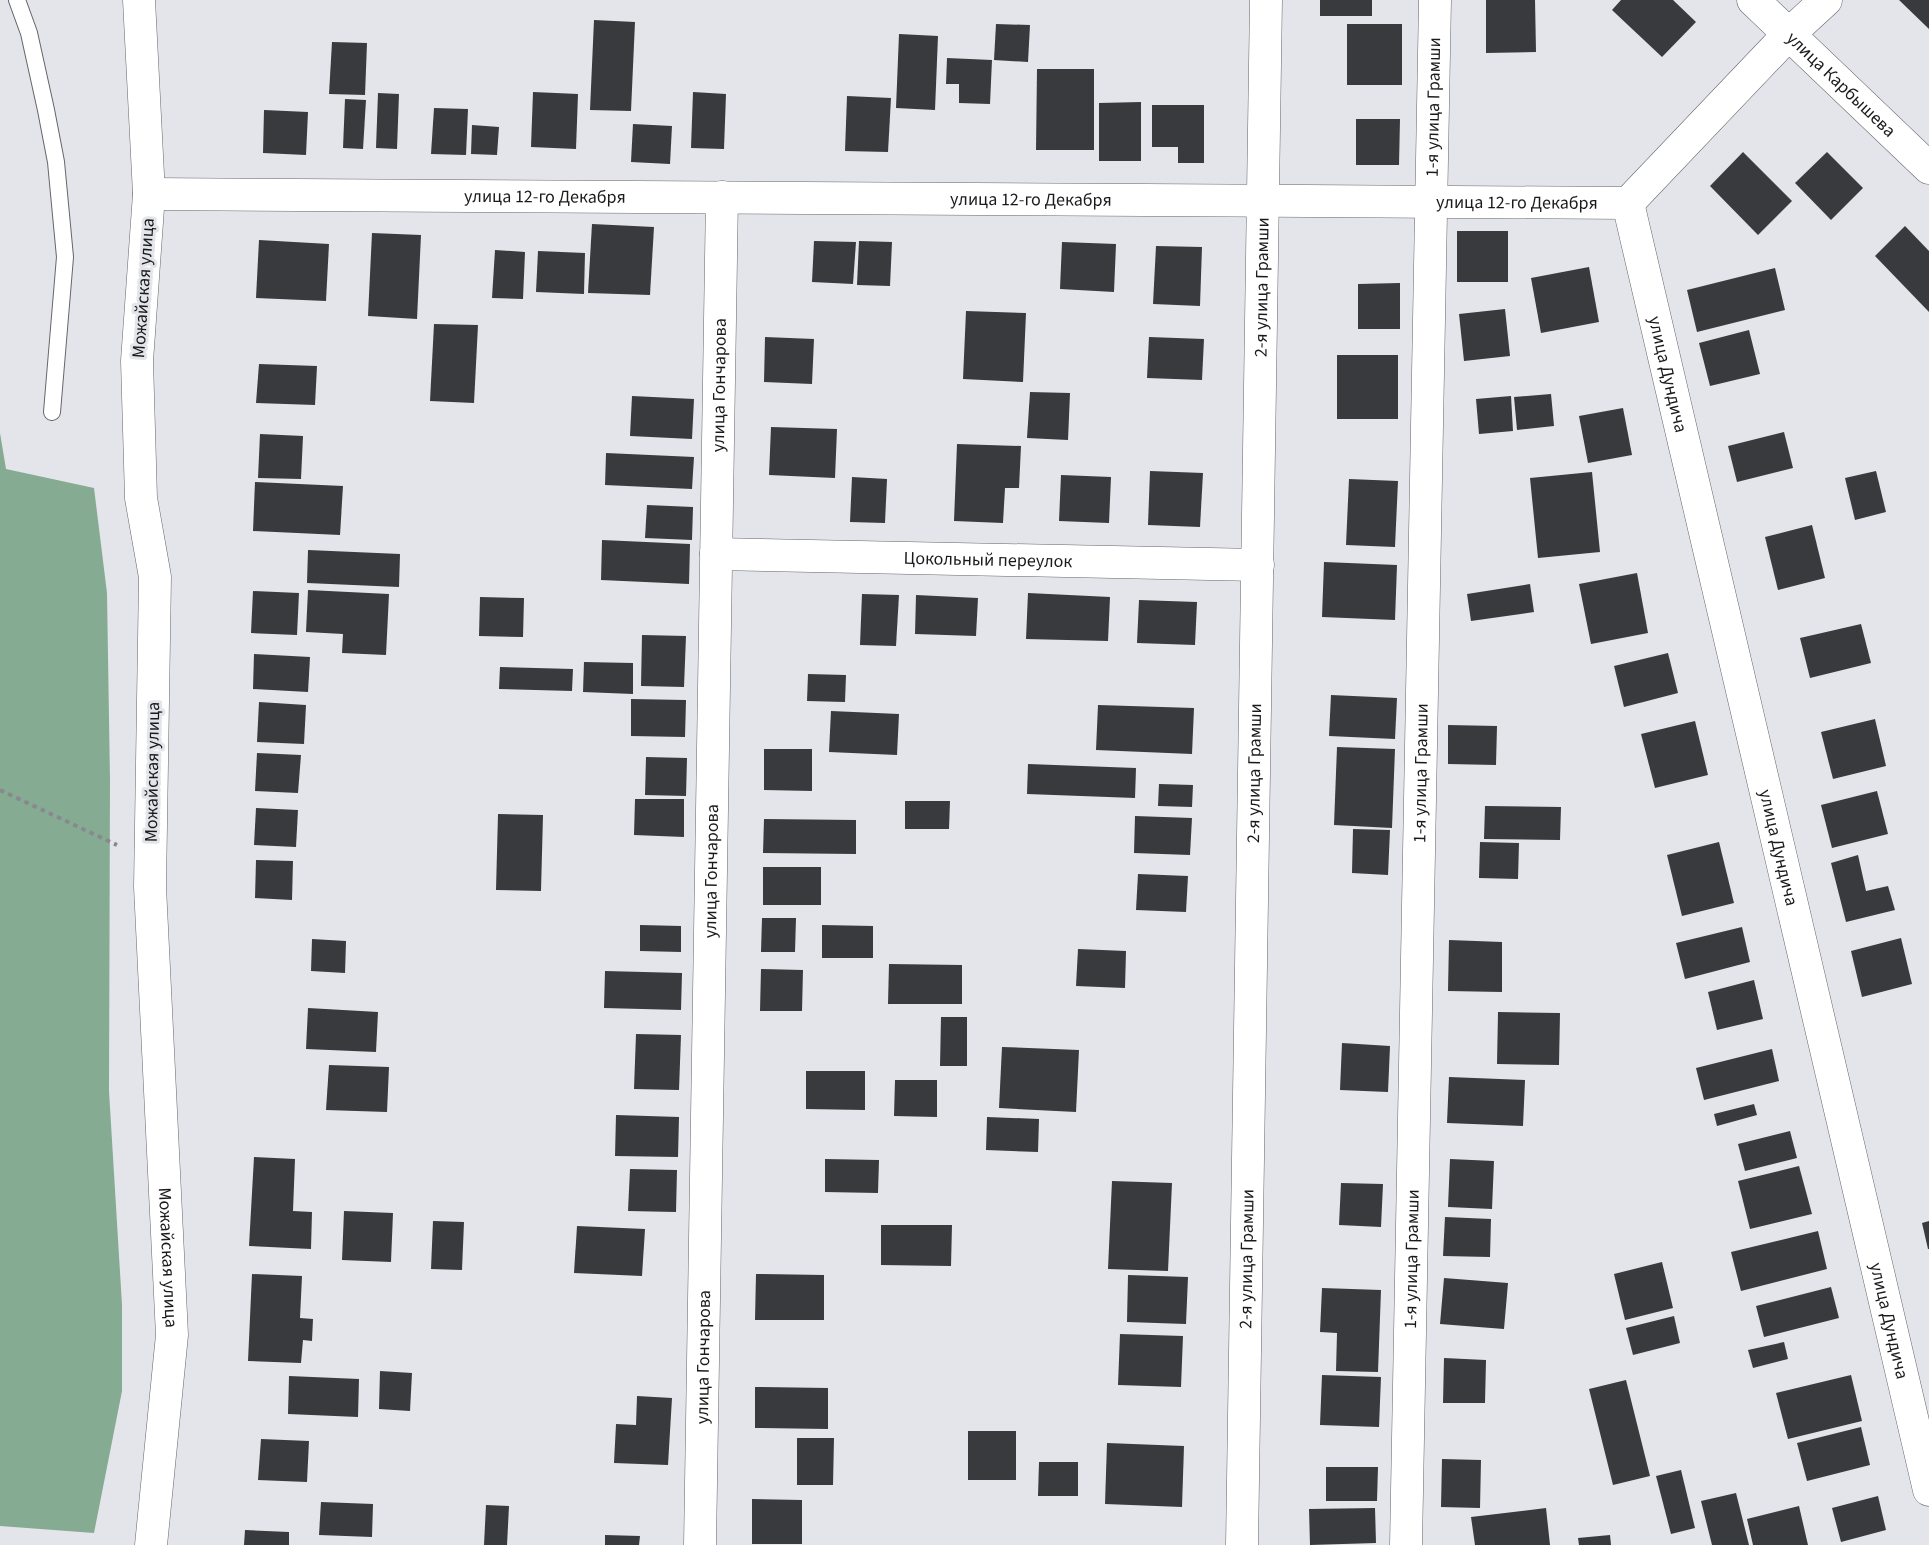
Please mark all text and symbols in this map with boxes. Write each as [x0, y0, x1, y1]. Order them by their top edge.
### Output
street label: улица Карбышева [1781, 26, 1901, 143]
street label: 1-я улица Грамши [1420, 37, 1447, 177]
street label: улица 12-го Декабря [464, 184, 626, 210]
street label: улица 12-го Декабря [950, 187, 1112, 213]
street label: улица 12-го Декабря [1436, 190, 1598, 216]
street label: Можайская улица [126, 217, 161, 359]
street label: 2-я улица Грамши [1248, 217, 1276, 357]
street label: улица Дундича [1642, 314, 1693, 435]
street label: улица Гончарова [706, 318, 733, 452]
street label: Цокольный переулок [903, 546, 1073, 574]
street label: Можайская улица [139, 702, 166, 842]
street label: 2-я улица Грамши [1241, 703, 1268, 843]
street label: 1-я улица Грамши [1407, 703, 1435, 843]
street label: улица Дундича [1753, 787, 1804, 909]
street label: улица Гончарова [698, 804, 725, 938]
street label: Можайская улица [152, 1187, 184, 1328]
street label: 2-я улица Грамши [1233, 1189, 1261, 1329]
street label: 1-я улица Грамши [1398, 1189, 1426, 1329]
street label: улица Дундича [1863, 1260, 1915, 1382]
street label: улица Гончарова [690, 1290, 717, 1424]

